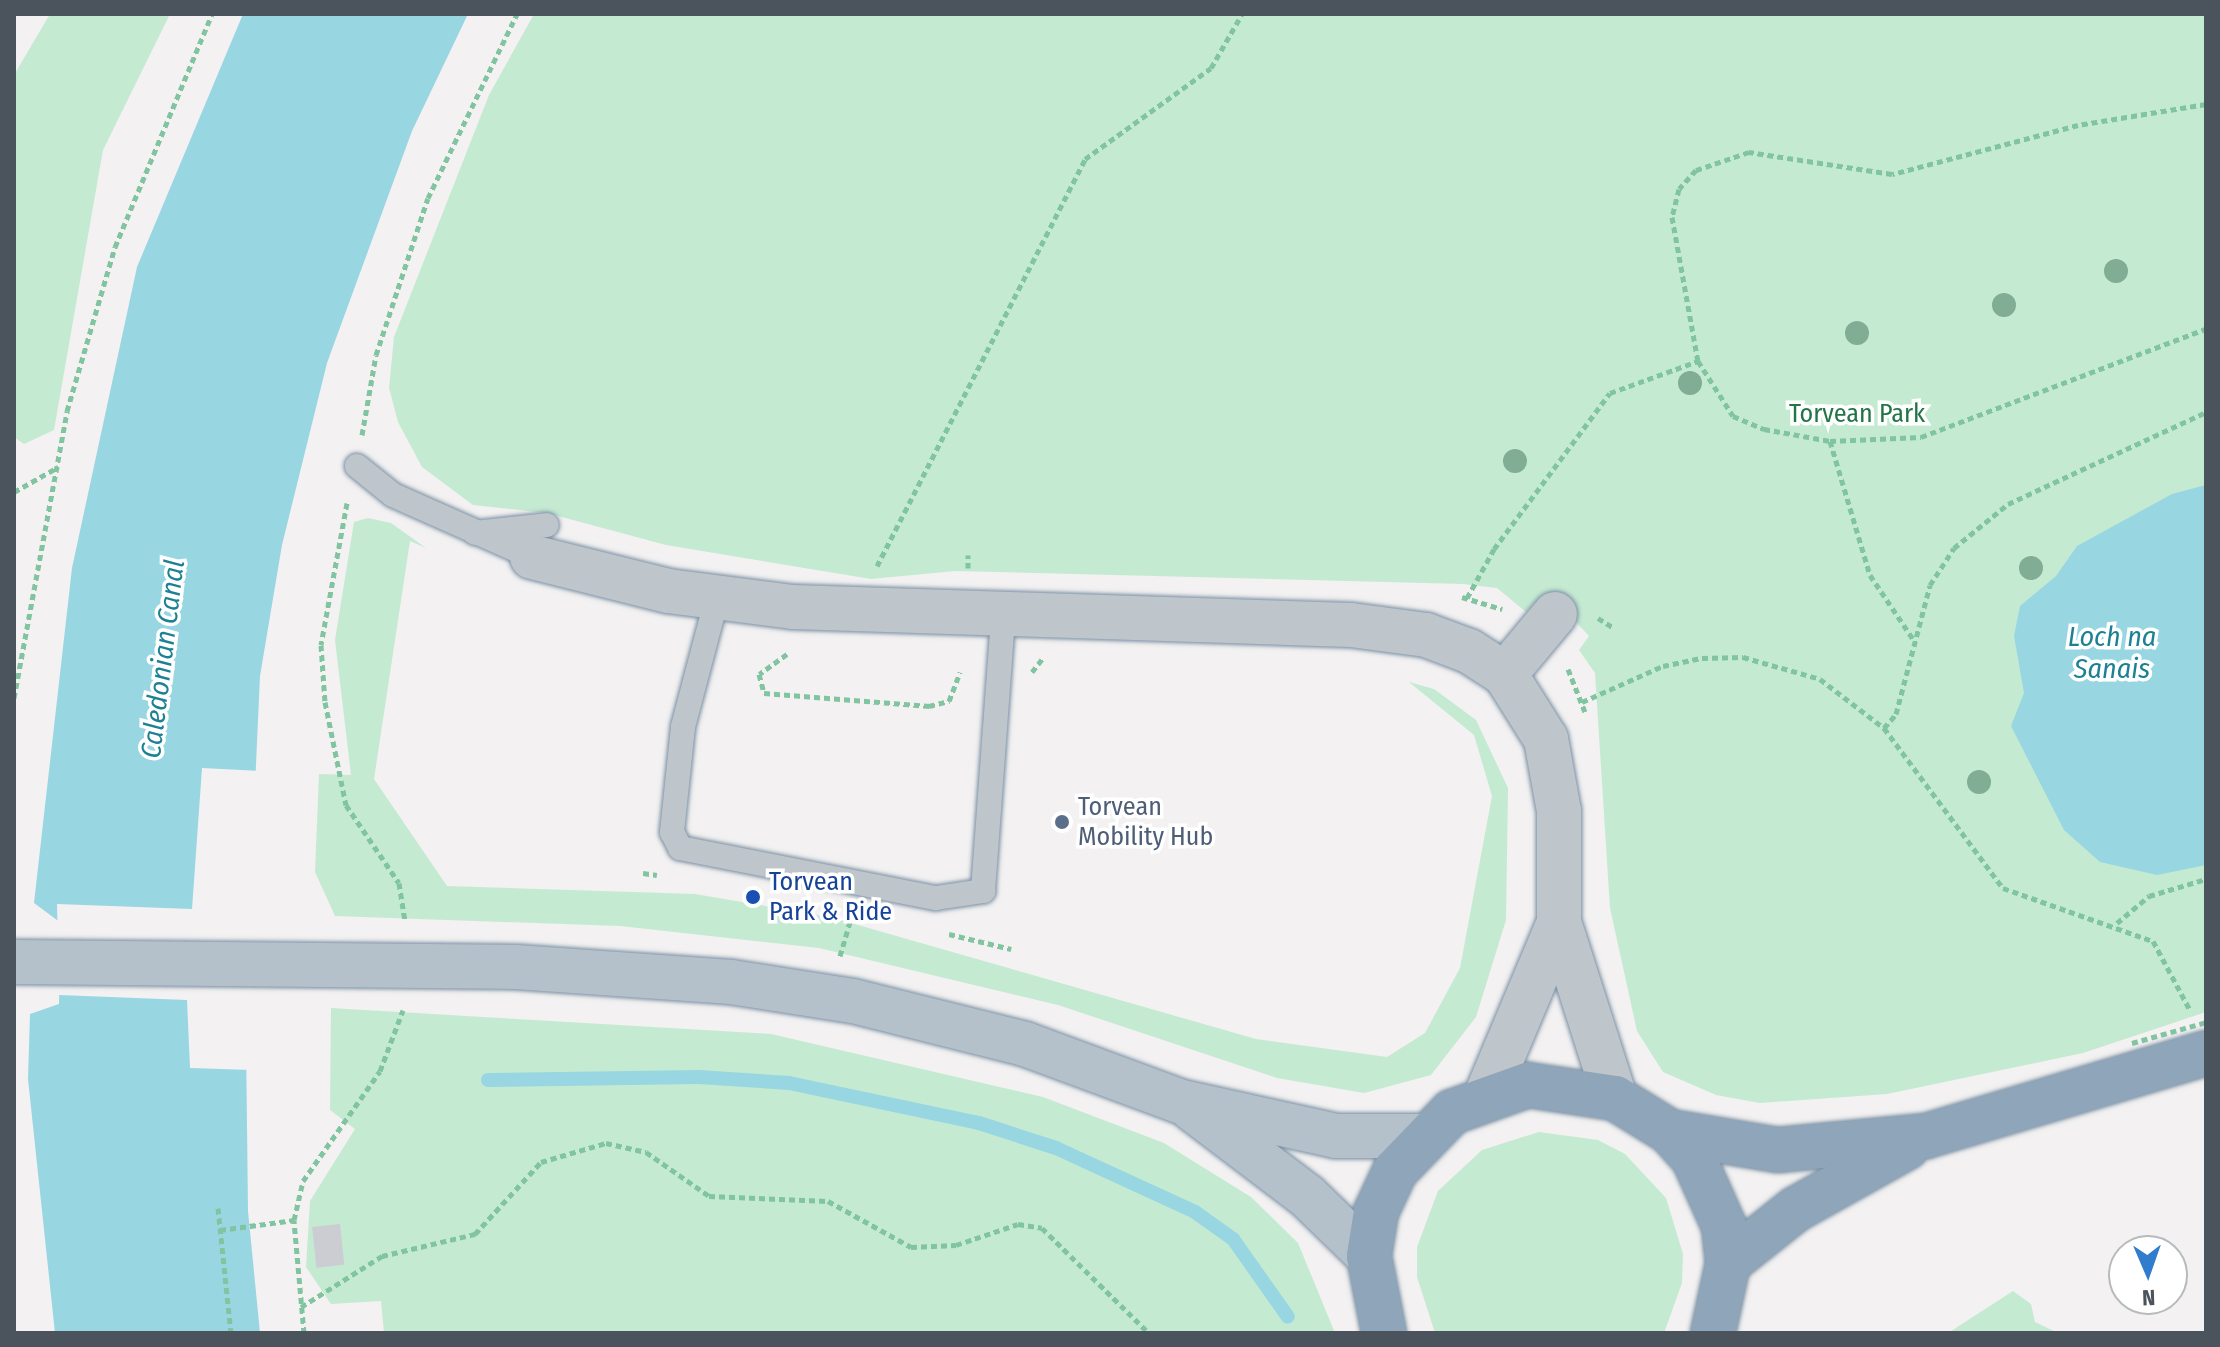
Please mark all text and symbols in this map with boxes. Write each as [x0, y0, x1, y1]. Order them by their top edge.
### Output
park label: Torvean Park [1789, 398, 1925, 430]
water label: Caledonian Canal [134, 558, 192, 760]
water label: Loch na Sanais [2068, 620, 2156, 686]
place label: Torvean Mobility Hub [1078, 791, 1213, 852]
marker: Torvean Mobility Hub [1053, 813, 1071, 831]
place label: Torvean Park & Ride [769, 866, 892, 928]
marker: Torvean Park & Ride [744, 888, 762, 906]
north arrow [2108, 1235, 2188, 1315]
text: N [2142, 1284, 2156, 1311]

